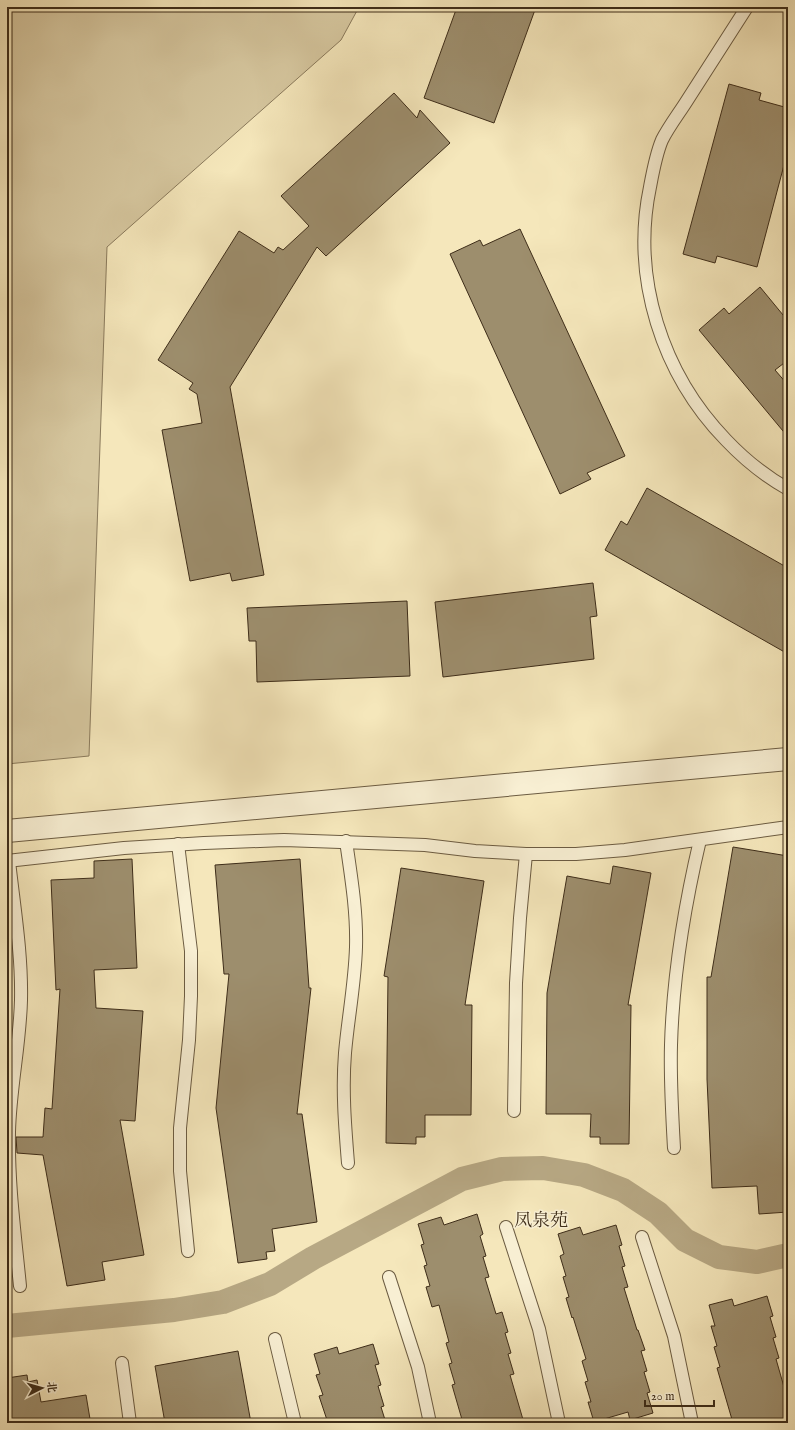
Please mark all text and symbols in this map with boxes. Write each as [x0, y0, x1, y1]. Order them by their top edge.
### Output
district label: 凤泉苑 [514, 1210, 568, 1233]
north arrow [22, 1368, 62, 1408]
text: 北 [43, 1381, 58, 1393]
scale bar [645, 1382, 714, 1408]
text: 20 m [651, 1389, 674, 1404]

